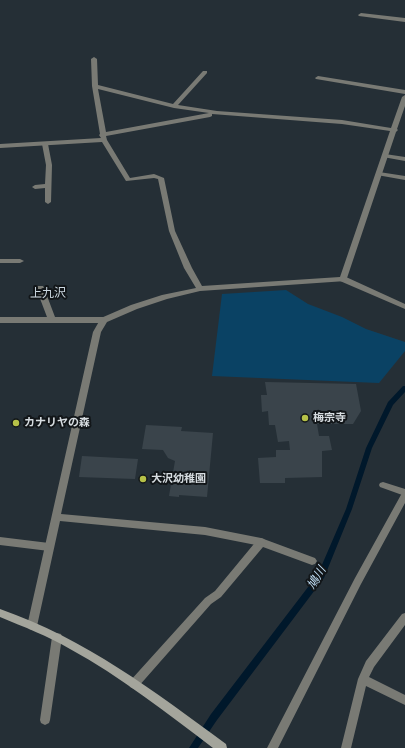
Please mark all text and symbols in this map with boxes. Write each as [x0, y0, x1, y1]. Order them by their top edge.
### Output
district label: 上九沢 [30, 287, 66, 301]
place label: 梅宗寺 [313, 411, 346, 425]
marker: 梅宗寺 [300, 413, 310, 423]
place label: カナリヤの森 [24, 416, 90, 430]
marker: カナリヤの森 [11, 418, 21, 428]
place label: 大沢幼稚園 [151, 472, 206, 486]
marker: 大沢幼稚園 [138, 474, 148, 484]
water label: 鳩川 [305, 564, 329, 592]

